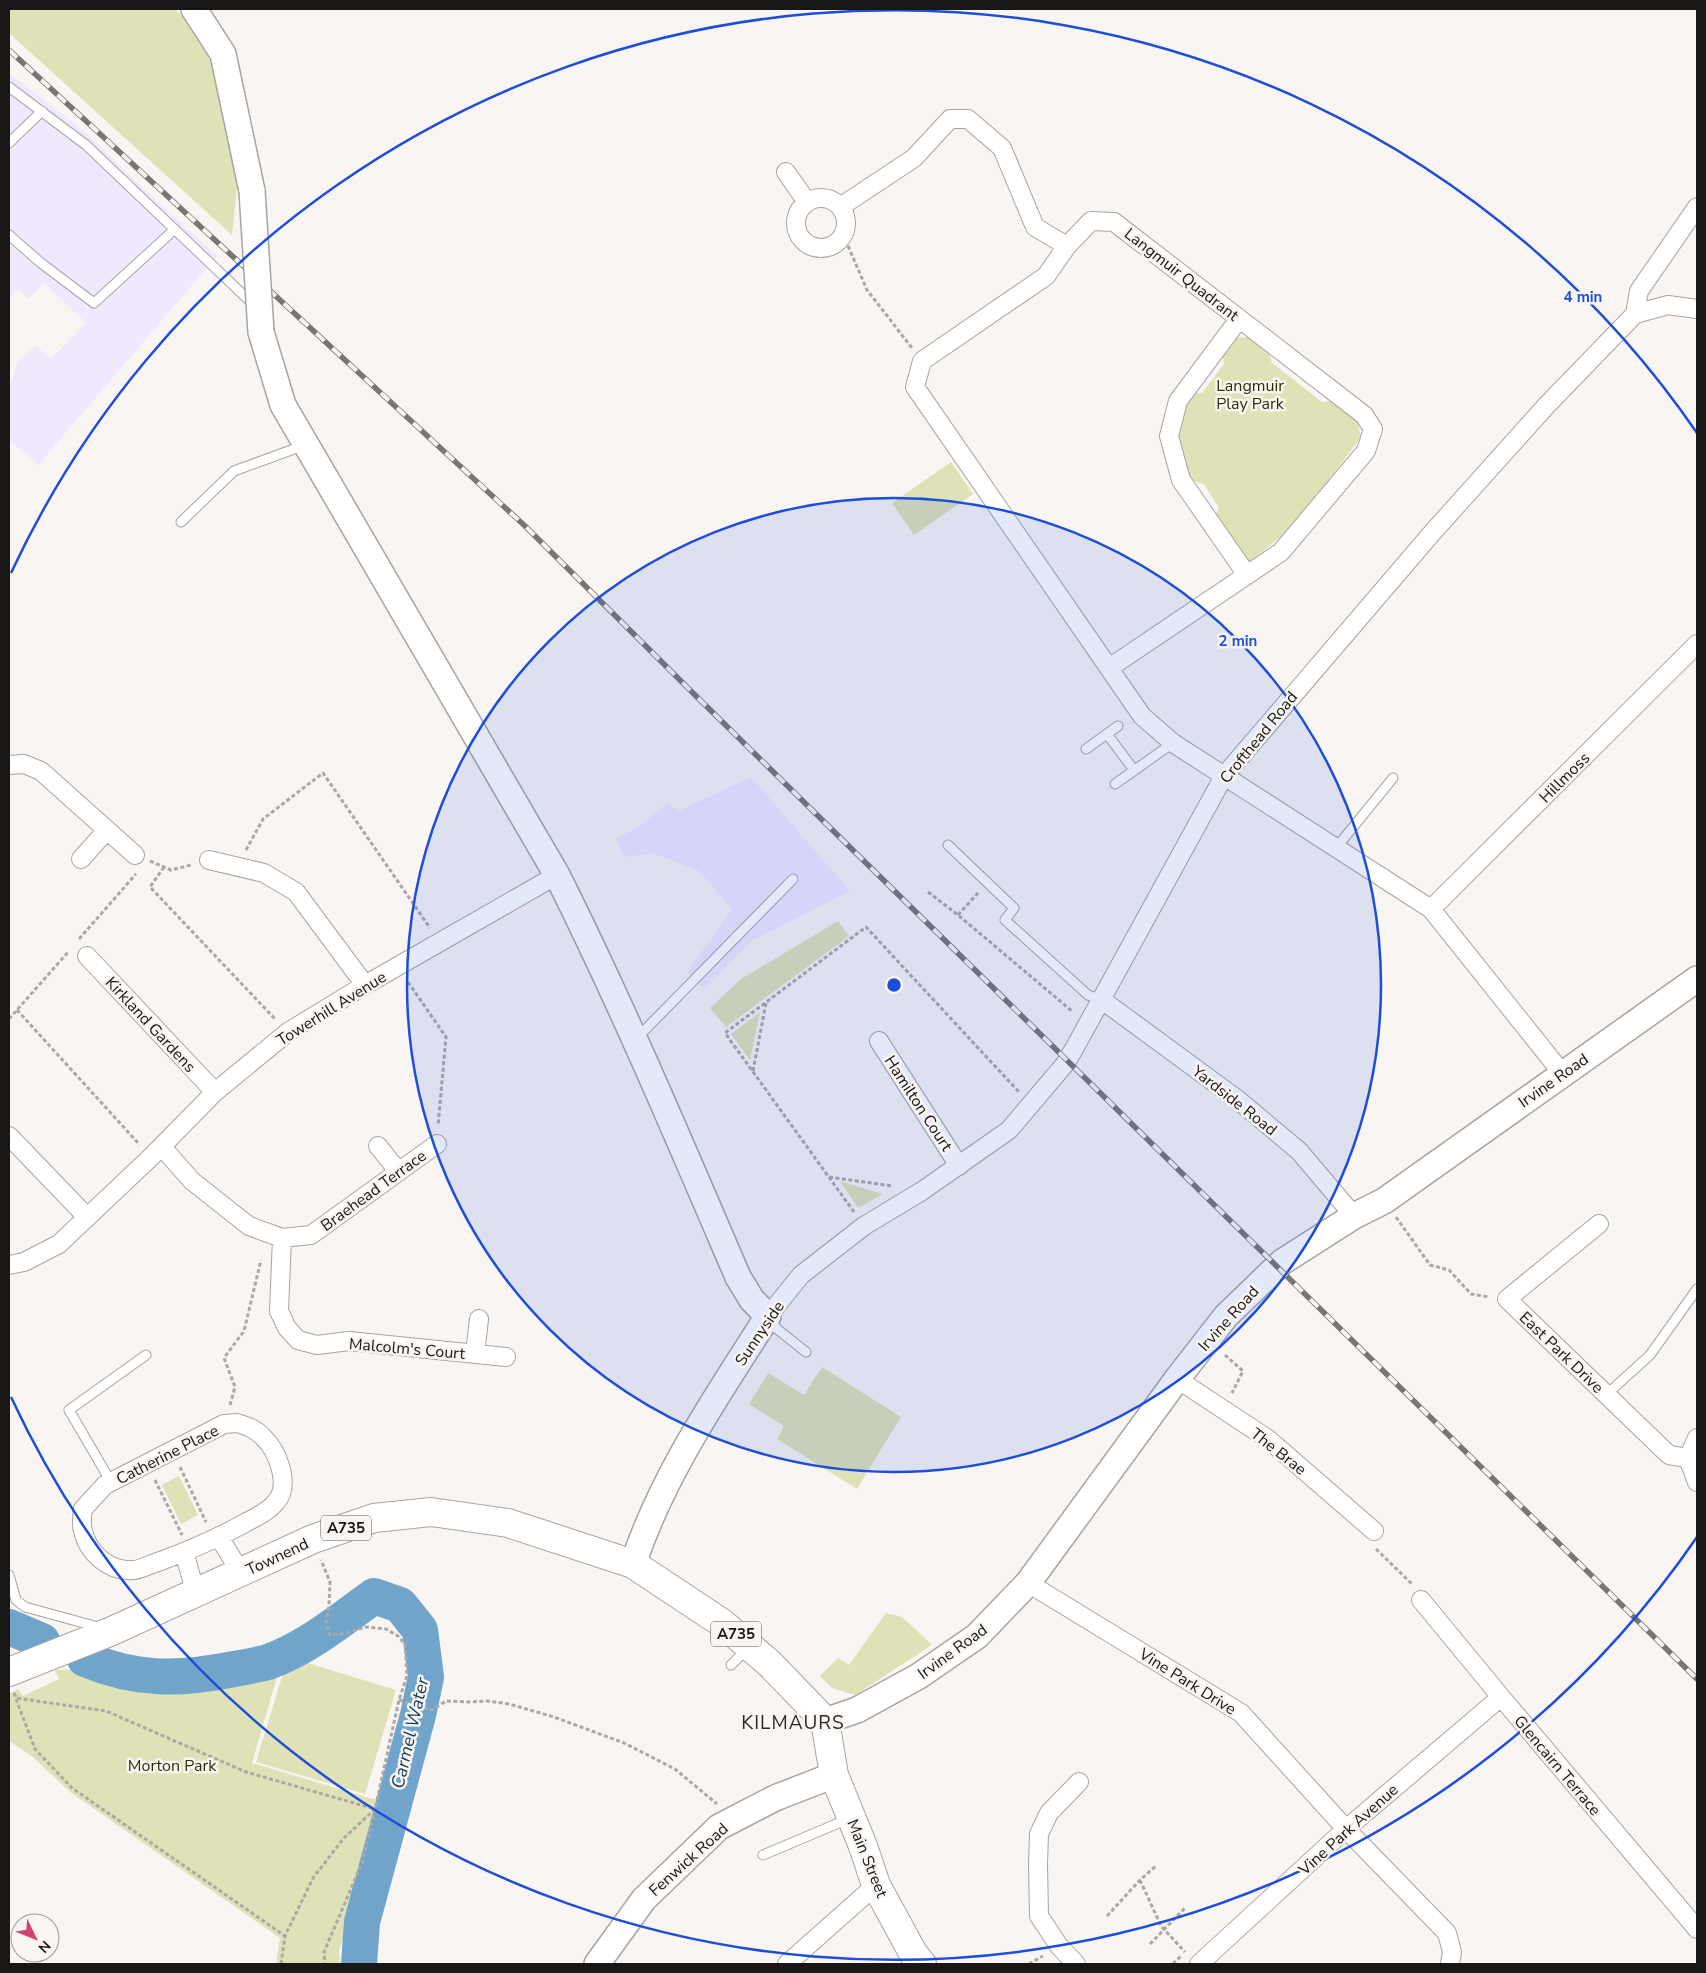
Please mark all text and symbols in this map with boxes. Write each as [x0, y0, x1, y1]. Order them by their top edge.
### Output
street label: Langmuir Quadrant [1120, 223, 1244, 327]
text: 4 min [1564, 287, 1602, 307]
park label: Langmuir Play Park [1216, 375, 1285, 415]
text: 2 min [1219, 631, 1257, 651]
street label: Crofthead Road [1215, 687, 1303, 788]
street label: Hillmoss [1535, 748, 1595, 808]
street label: Towerhill Avenue [272, 966, 391, 1051]
street label: Kirkland Gardens [100, 972, 200, 1077]
centre of rings [885, 976, 903, 994]
street label: Irvine Road [1514, 1049, 1593, 1113]
street label: Hamilton Court [879, 1051, 958, 1156]
street label: Yardside Road [1187, 1060, 1281, 1141]
street label: Braehead Terrace [316, 1145, 431, 1237]
street label: Irvine Road [1193, 1281, 1264, 1356]
street label: Sunnyside [730, 1297, 790, 1370]
street label: East Park Drive [1514, 1307, 1608, 1399]
street label: Malcolm's Court [348, 1333, 466, 1365]
street label: Catherine Place [112, 1420, 223, 1490]
street label: The Brae [1246, 1423, 1311, 1480]
road number: A735 [321, 1516, 371, 1540]
street label: Townend [243, 1533, 312, 1581]
street label: Irvine Road [913, 1619, 992, 1685]
road number: A735 [711, 1622, 761, 1646]
street label: Vine Park Drive [1134, 1643, 1240, 1720]
water label: Carmel Water [386, 1675, 435, 1791]
district label: KILMAURS [741, 1710, 845, 1736]
street label: Glencairn Terrace [1509, 1711, 1606, 1821]
park label: Morton Park [128, 1755, 217, 1777]
street label: Vine Park Avenue [1293, 1779, 1403, 1881]
street label: Main Street [841, 1816, 893, 1901]
street label: Fenwick Road [644, 1818, 733, 1901]
north arrow [10, 1913, 60, 1963]
text: N [34, 1936, 55, 1957]

